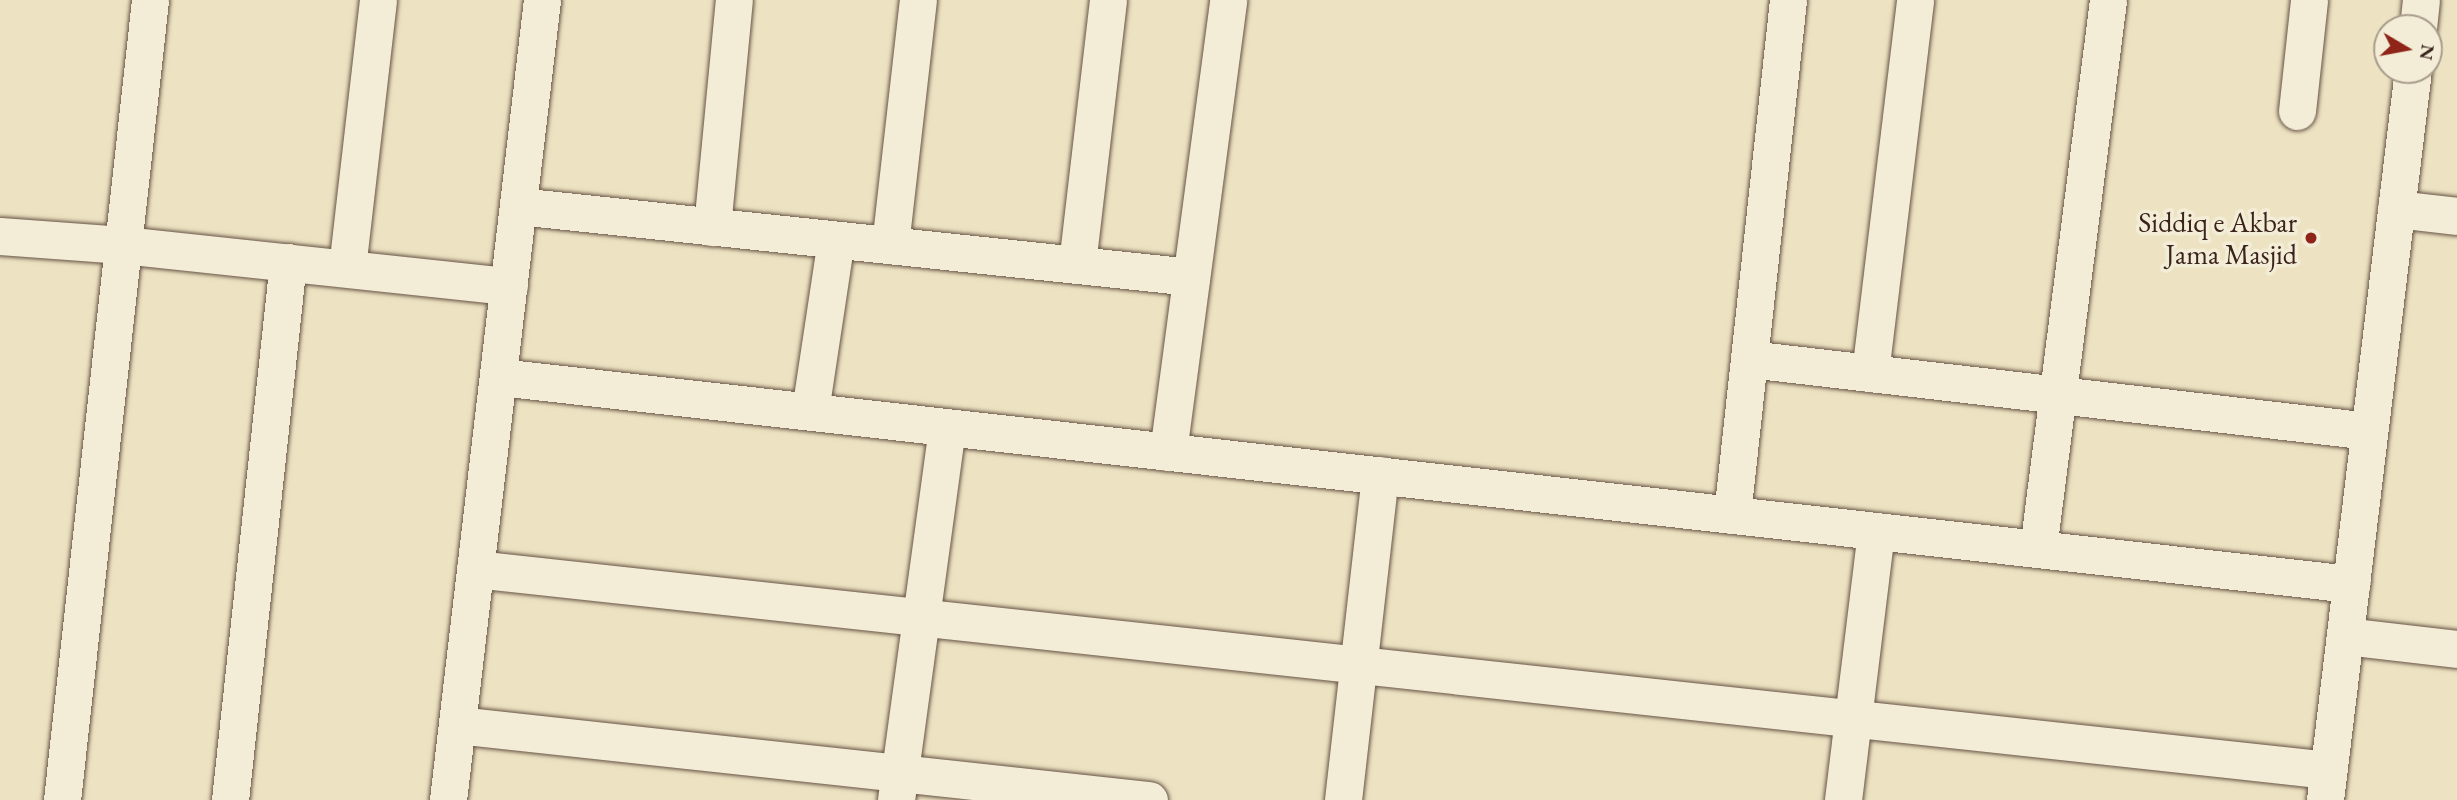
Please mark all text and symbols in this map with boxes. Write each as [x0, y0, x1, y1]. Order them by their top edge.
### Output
north arrow [2373, 14, 2443, 84]
text: N [2414, 43, 2441, 62]
place label: Siddiq e Akbar Jama Masjid [2138, 205, 2297, 271]
marker: Siddiq e Akbar Jama Masjid [2303, 230, 2319, 246]

